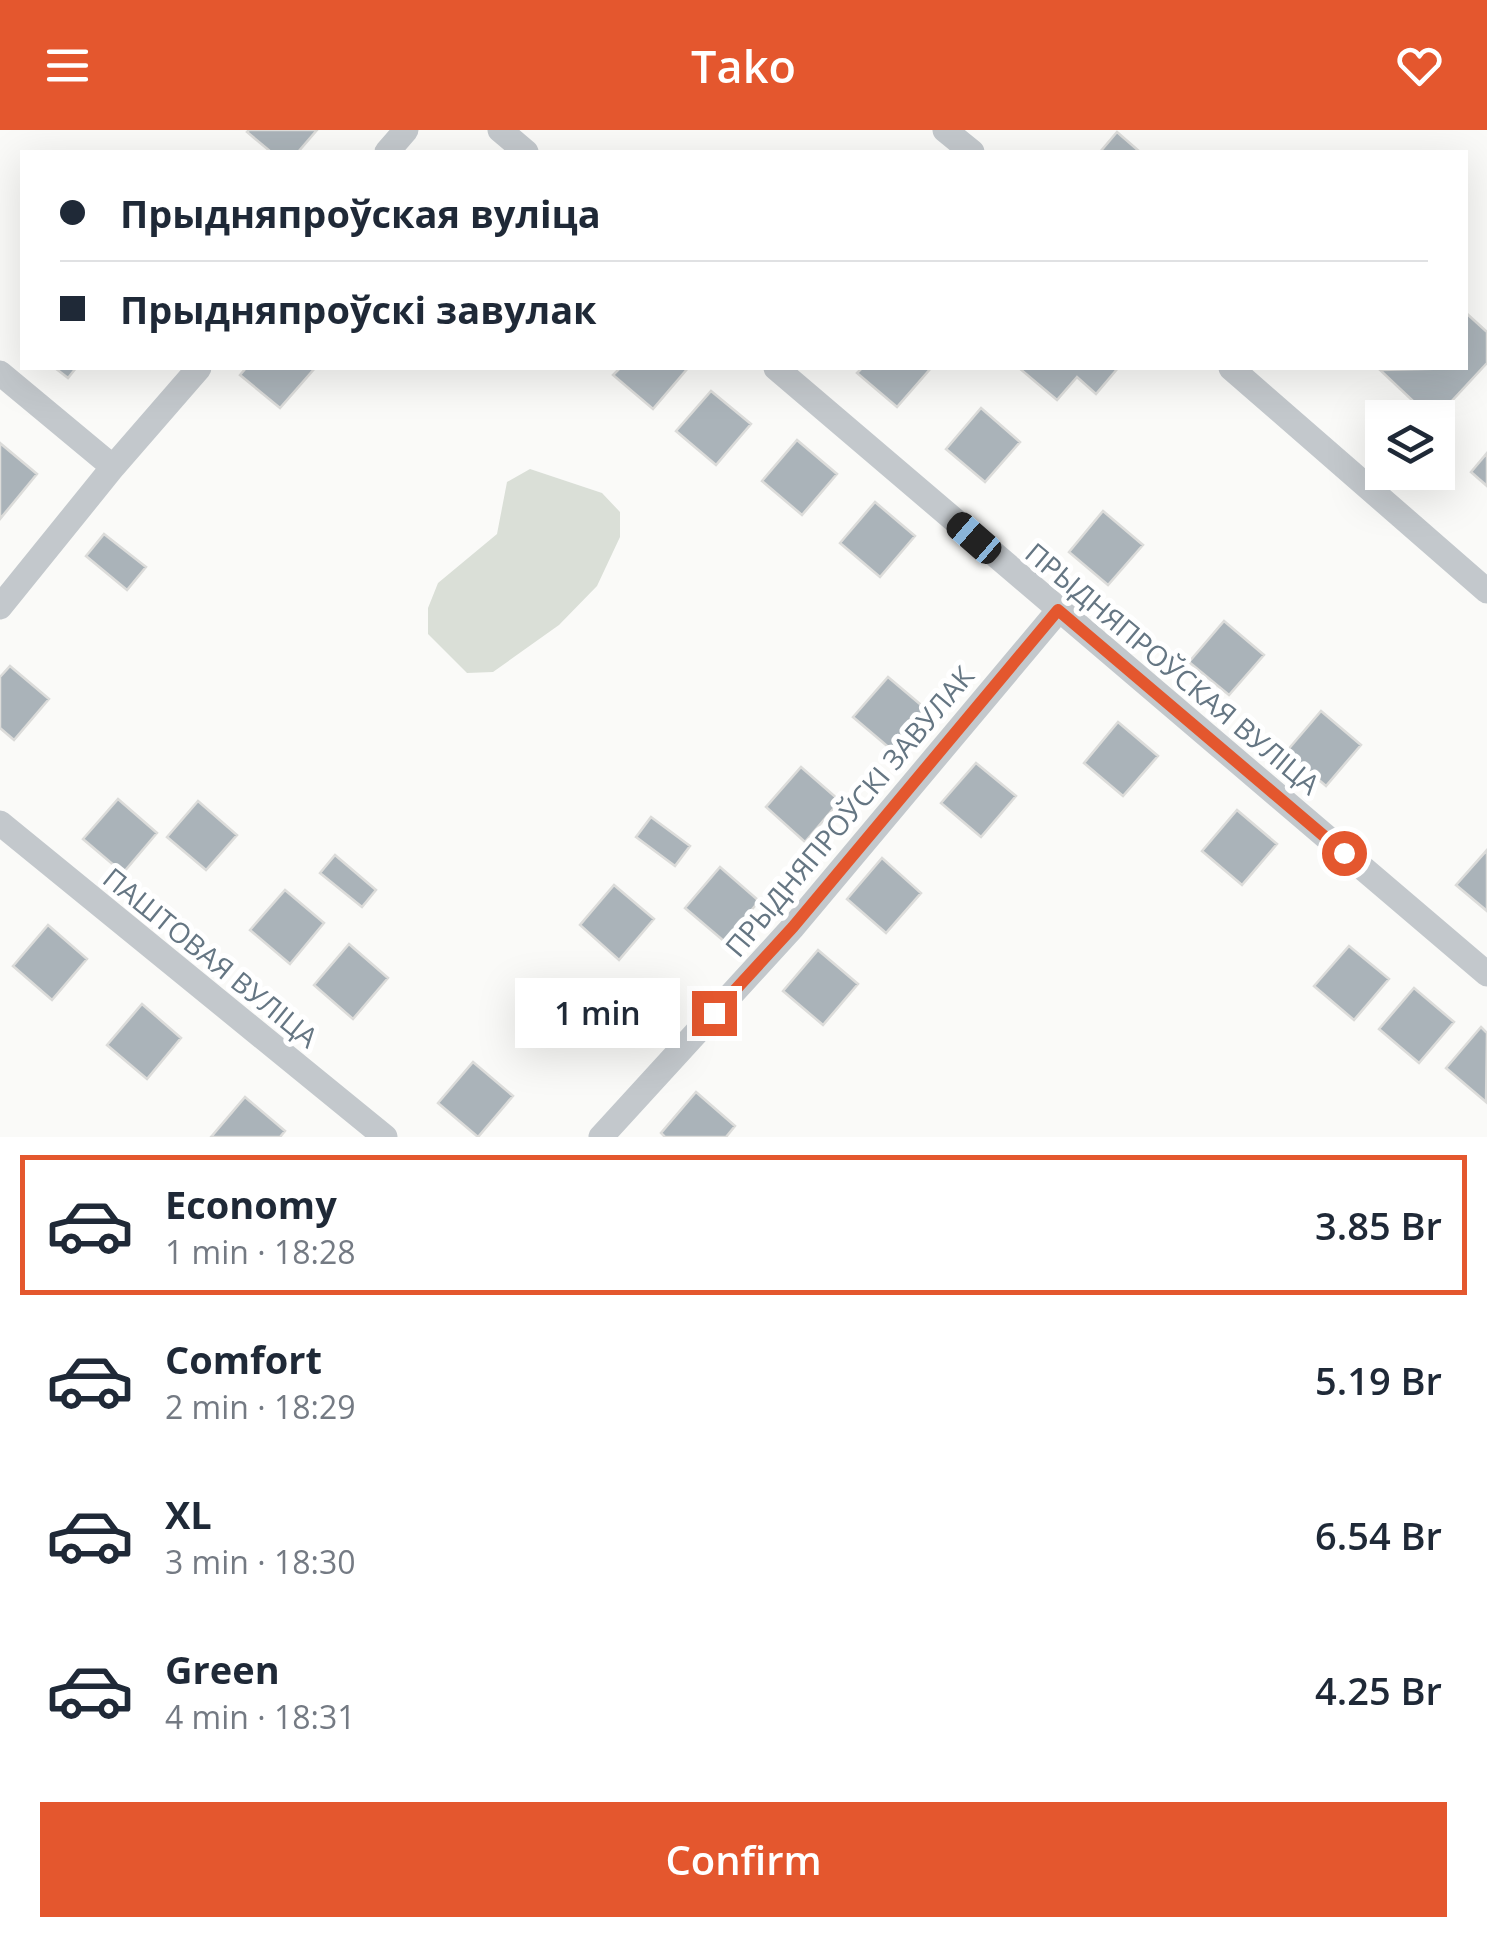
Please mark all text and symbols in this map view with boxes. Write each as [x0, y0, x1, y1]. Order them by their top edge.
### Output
text: Tako [691, 35, 796, 96]
icon: menu [40, 38, 95, 93]
icon: heart [1392, 38, 1447, 93]
text: Прыдняпроўская вуліца [120, 187, 601, 239]
text: Прыдняпроўскі завулак [120, 283, 597, 335]
map controls [1365, 400, 1455, 490]
button: layers [1365, 400, 1455, 490]
car [942, 507, 1006, 569]
street label: ПРЫДНЯПРОЎСКАЯ ВУЛІЦА [1018, 533, 1328, 803]
street label: ПРЫДНЯПРОЎСКІ ЗАВУЛАК [716, 657, 983, 964]
route start [1322, 831, 1367, 876]
street label: ПАШТОВАЯ ВУЛІЦА [96, 858, 327, 1056]
callout: 1 min [514, 978, 679, 1048]
text: 1 min [554, 991, 641, 1034]
route end [692, 991, 737, 1036]
text: Economy [165, 1178, 337, 1230]
icon: car [45, 1180, 135, 1270]
text: 3.85 Br [1315, 1199, 1442, 1251]
text: 1 min · 18:28 [165, 1230, 356, 1273]
text: Comfort [165, 1333, 322, 1385]
icon: car [45, 1335, 135, 1425]
text: 5.19 Br [1315, 1354, 1442, 1406]
text: 2 min · 18:29 [165, 1385, 356, 1428]
text: XL [165, 1488, 212, 1540]
icon: car [45, 1490, 135, 1580]
text: 6.54 Br [1315, 1509, 1442, 1561]
text: 3 min · 18:30 [165, 1540, 356, 1583]
text: Green [165, 1643, 280, 1695]
icon: car [45, 1645, 135, 1735]
text: 4.25 Br [1315, 1664, 1442, 1716]
text: 4 min · 18:31 [165, 1695, 356, 1738]
button: Confirm [40, 1802, 1447, 1917]

